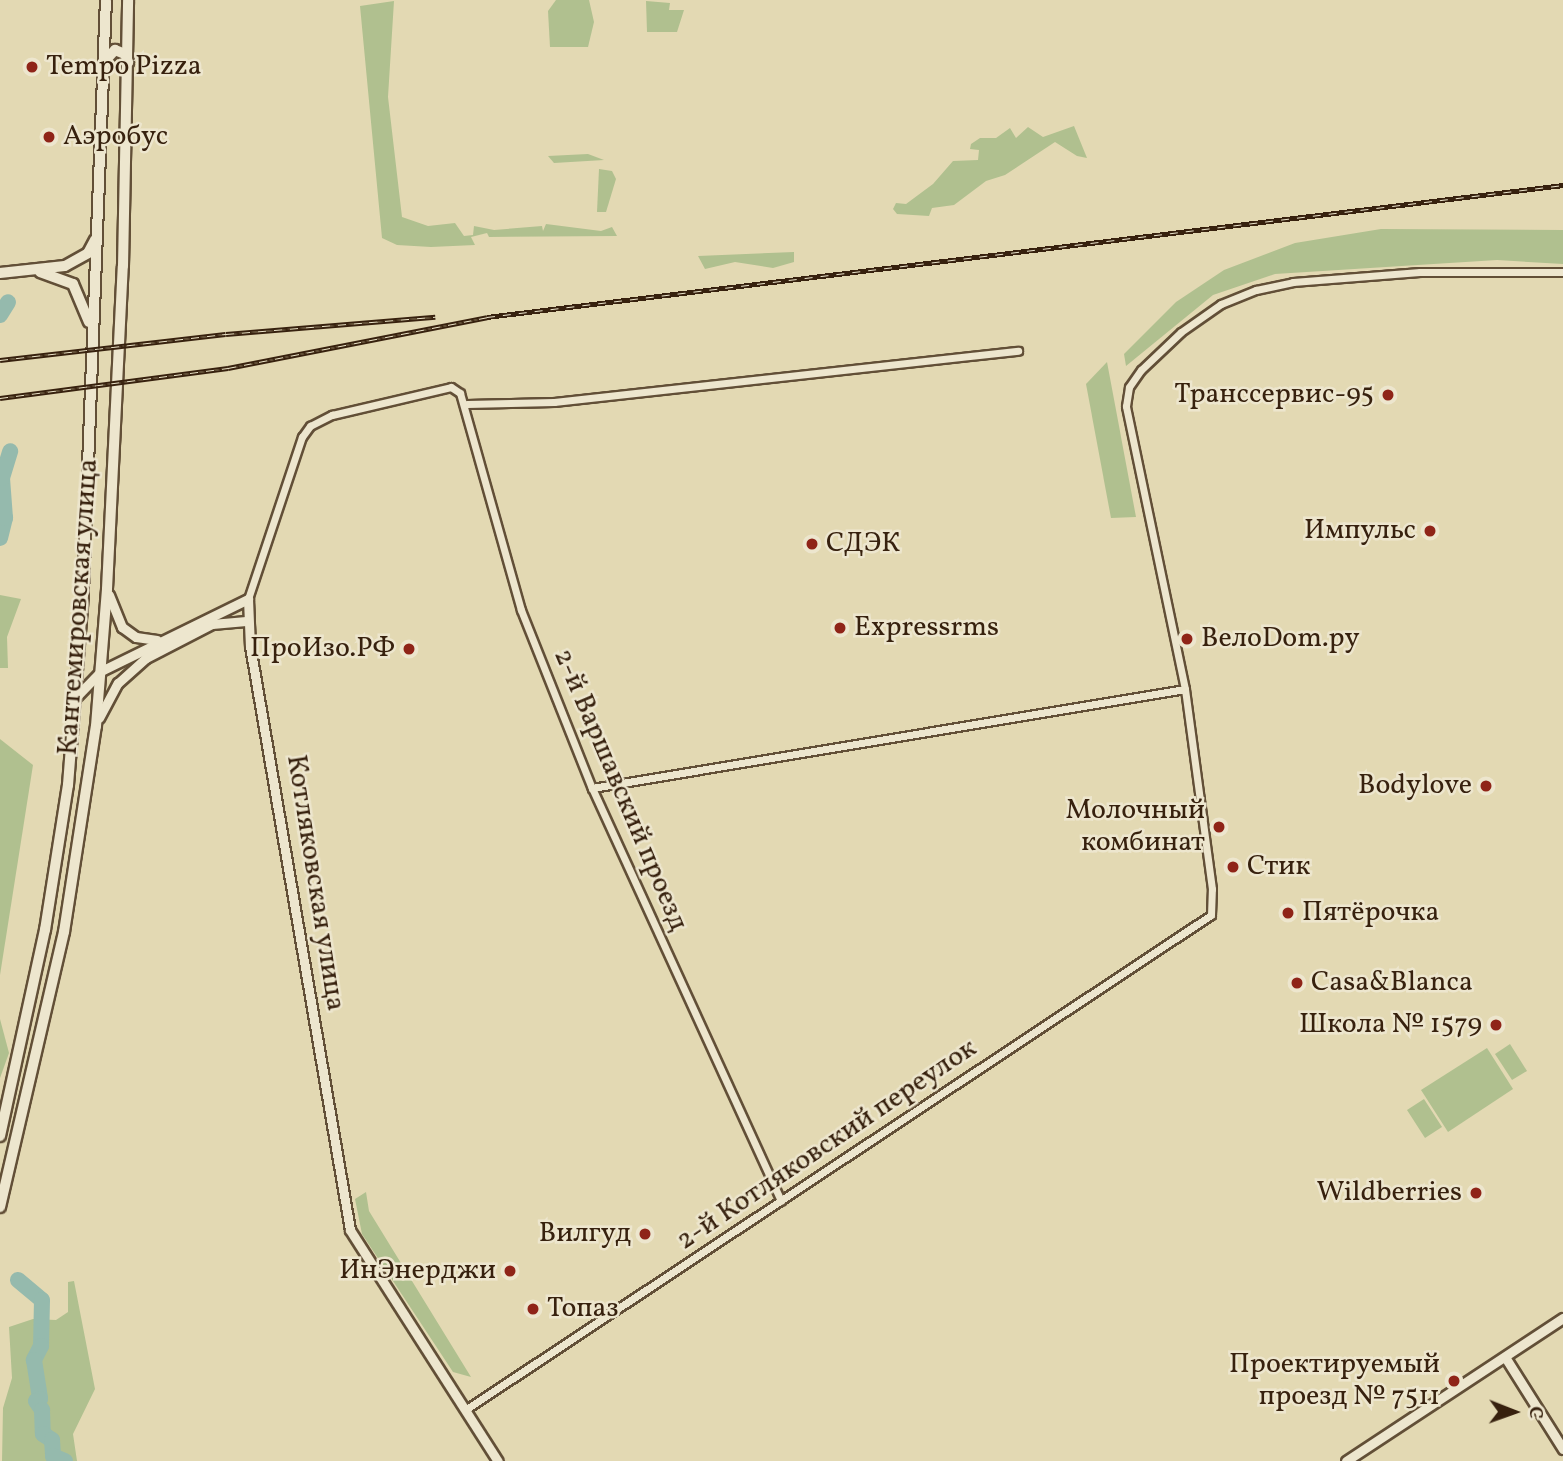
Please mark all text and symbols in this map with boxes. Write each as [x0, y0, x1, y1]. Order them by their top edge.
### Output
place label: Tempo Pizza [46, 50, 202, 84]
marker: Tempo Pizza [24, 59, 40, 75]
place label: Аэробус [63, 120, 168, 154]
marker: Аэробус [41, 129, 57, 145]
place label: Транссервис-95 [1174, 378, 1374, 412]
marker: Транссервис-95 [1380, 387, 1396, 403]
street label: Кантемировская улица [52, 457, 106, 757]
place label: Импульс [1304, 514, 1416, 548]
marker: Импульс [1422, 523, 1438, 539]
place label: СДЭК [826, 527, 900, 561]
marker: СДЭК [804, 536, 820, 552]
place label: Expressrms [854, 611, 999, 645]
marker: Expressrms [832, 620, 848, 636]
place label: ВелоDom.ру [1201, 622, 1360, 656]
marker: ВелоDom.ру [1179, 631, 1195, 647]
place label: ПроИзо.РФ [250, 632, 395, 666]
marker: ПроИзо.РФ [401, 641, 417, 657]
street label: 2-й Варшавский проезд [545, 644, 695, 936]
street label: Котляковская улица [278, 752, 352, 1014]
place label: Bodylove [1358, 769, 1472, 803]
marker: Bodylove [1478, 778, 1494, 794]
place label: Молочный комбинат [1066, 794, 1205, 860]
marker: Молочный комбинат [1211, 819, 1227, 835]
place label: Стик [1247, 850, 1310, 884]
marker: Стик [1225, 859, 1241, 875]
place label: Пятёрочка [1302, 896, 1439, 930]
marker: Пятёрочка [1280, 905, 1296, 921]
place label: Casa&Blanca [1311, 966, 1473, 1000]
marker: Casa&Blanca [1289, 975, 1305, 991]
place label: Школа № 1579 [1299, 1008, 1482, 1042]
marker: Школа № 1579 [1488, 1017, 1504, 1033]
street label: 2-й Котляковский переулок [671, 1032, 983, 1258]
place label: Wildberries [1316, 1176, 1462, 1210]
marker: Wildberries [1468, 1185, 1484, 1201]
place label: Вилгуд [539, 1217, 631, 1251]
marker: Вилгуд [637, 1226, 653, 1242]
place label: ИнЭнерджи [339, 1254, 496, 1288]
marker: ИнЭнерджи [502, 1263, 518, 1279]
place label: Топаз [547, 1292, 619, 1326]
marker: Топаз [525, 1301, 541, 1317]
place label: Проектируемый проезд № 7511 [1229, 1348, 1440, 1414]
marker: Проектируемый проезд № 7511 [1446, 1373, 1462, 1389]
north arrow [1479, 1377, 1549, 1447]
text: С [1522, 1406, 1548, 1419]

